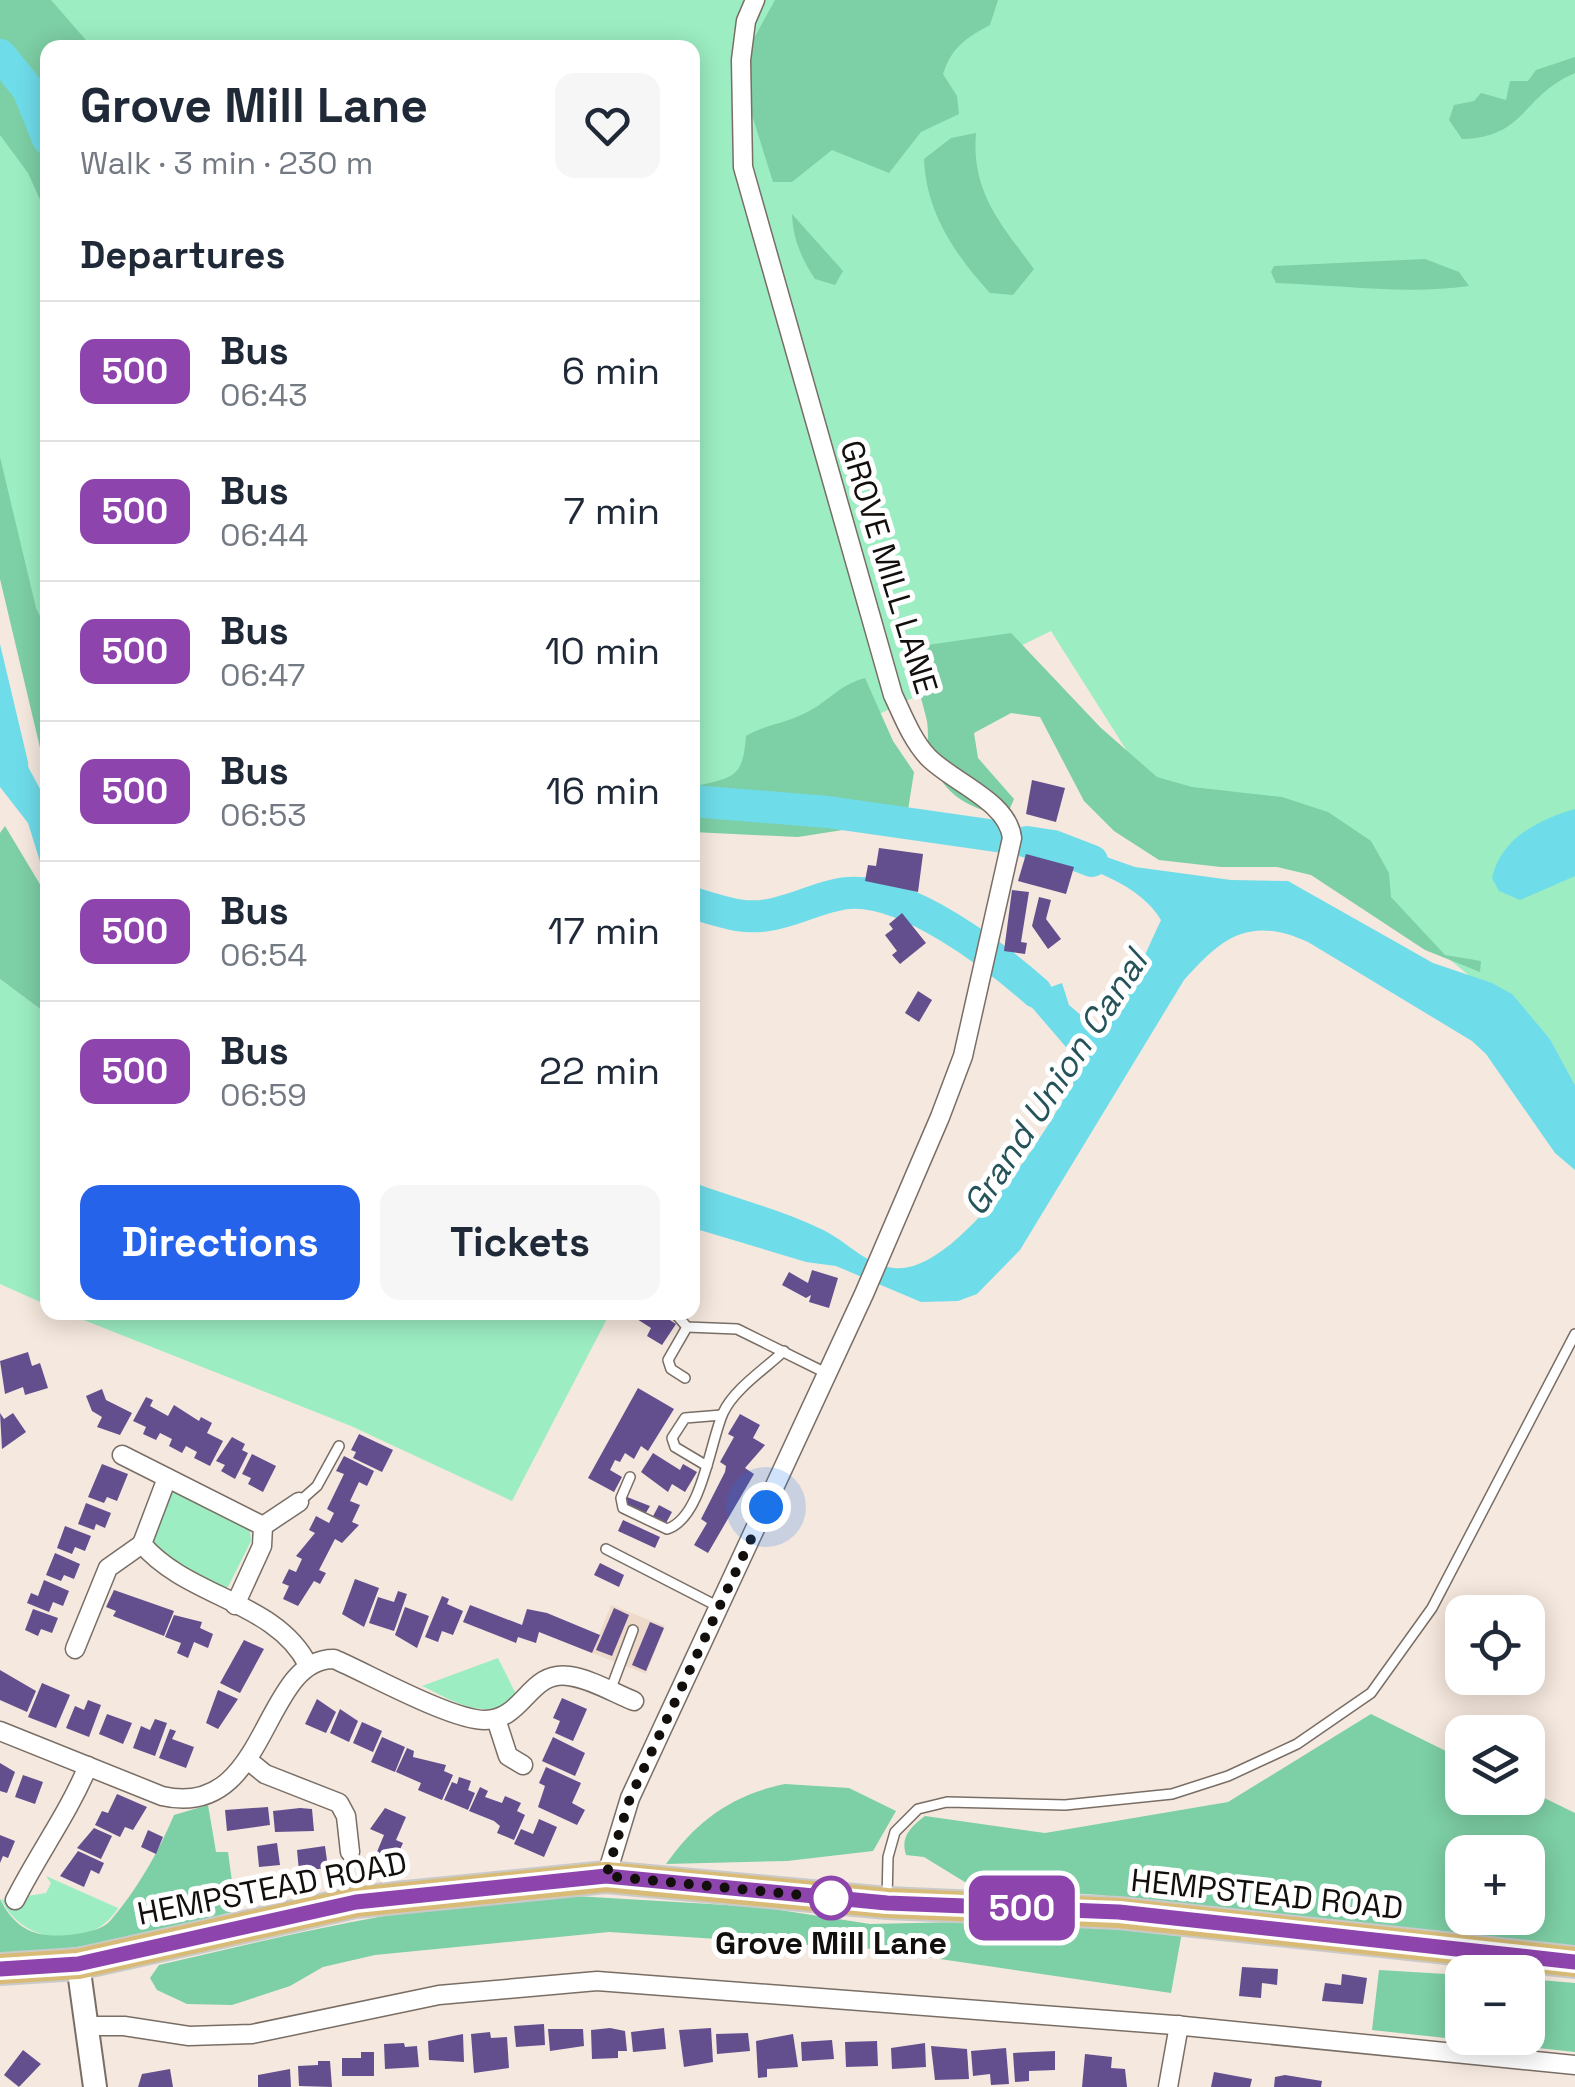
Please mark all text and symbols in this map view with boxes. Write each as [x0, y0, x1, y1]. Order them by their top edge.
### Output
button: heart [555, 73, 660, 178]
text: Grove Mill Lane [80, 75, 428, 136]
text: Walk · 3 min · 230 m [80, 143, 373, 183]
text: Departures [80, 231, 285, 279]
text: Bus [220, 327, 289, 375]
text: 6 min [562, 347, 660, 395]
text: 500 [102, 349, 168, 393]
text: 06:43 [220, 375, 308, 415]
street label: GROVE MILL LANE [831, 435, 947, 699]
text: Bus [220, 467, 289, 515]
text: 7 min [564, 487, 660, 535]
text: 500 [102, 489, 168, 533]
text: 06:44 [220, 515, 308, 555]
text: Bus [220, 607, 289, 655]
text: 10 min [545, 627, 660, 675]
text: 500 [102, 629, 168, 673]
text: 06:47 [220, 655, 305, 695]
text: Bus [220, 747, 289, 795]
text: 16 min [546, 767, 660, 815]
text: 500 [102, 769, 168, 813]
text: 06:53 [220, 795, 307, 835]
text: Bus [220, 887, 289, 935]
text: 17 min [548, 907, 660, 955]
text: 500 [102, 909, 168, 953]
text: 06:54 [220, 935, 307, 975]
water label: Grand Union Canal [953, 939, 1159, 1224]
text: Bus [220, 1027, 289, 1075]
text: 22 min [539, 1047, 660, 1095]
text: 500 [102, 1049, 168, 1093]
text: 06:59 [220, 1075, 307, 1115]
button: Directions [80, 1185, 360, 1300]
button: Tickets [380, 1185, 660, 1300]
your location [741, 1482, 791, 1532]
map controls [1445, 1595, 1545, 2055]
button: locate [1445, 1595, 1545, 1695]
button: layers [1445, 1715, 1545, 1815]
button: + [1445, 1835, 1545, 1935]
street label: HEMPSTEAD ROAD [134, 1842, 410, 1934]
street label: HEMPSTEAD ROAD [1129, 1860, 1405, 1928]
line badge: 500 [964, 1876, 1080, 1940]
marker: Grove Mill Lane [810, 1877, 852, 1919]
text: 500 [989, 1886, 1055, 1930]
place label: Grove Mill Lane [715, 1923, 947, 1963]
button: − [1445, 1955, 1545, 2055]

